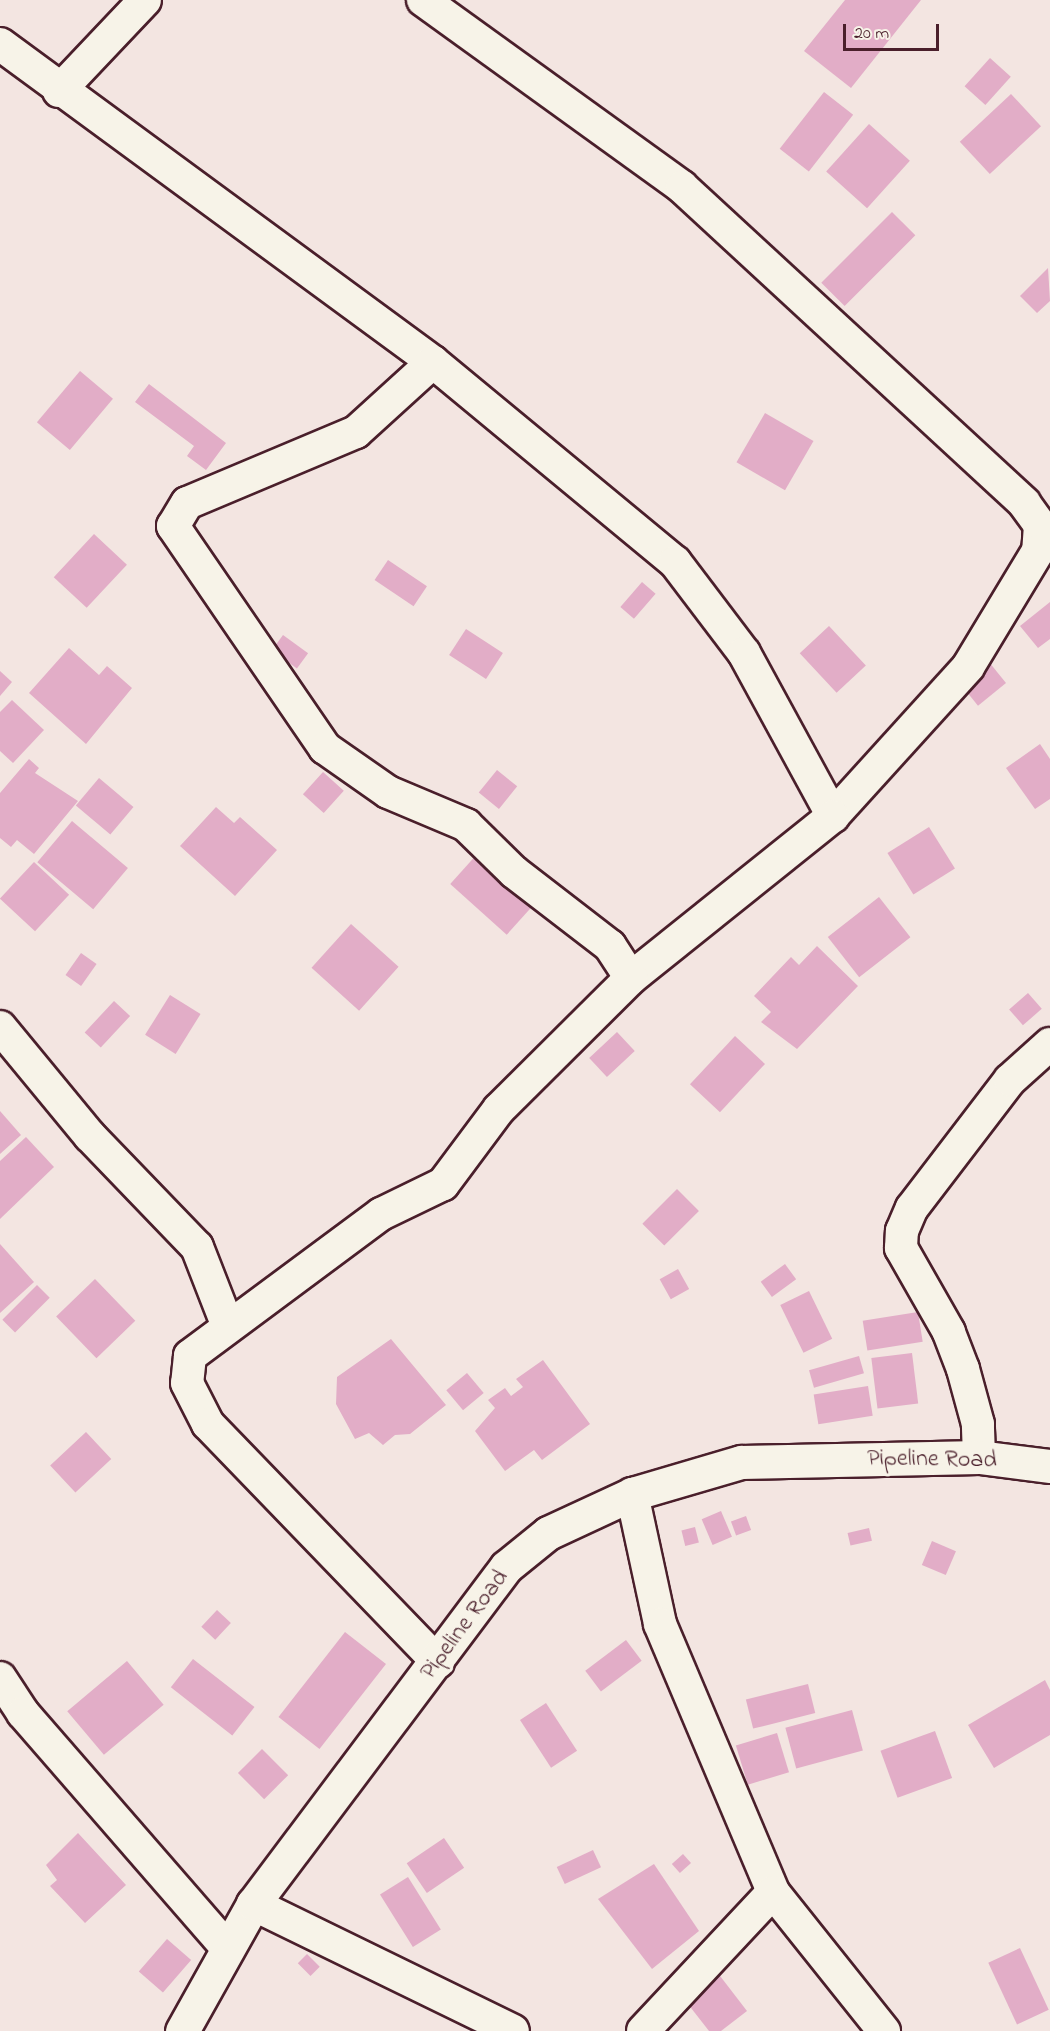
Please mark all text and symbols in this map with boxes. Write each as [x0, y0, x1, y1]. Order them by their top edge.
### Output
scale bar [846, 12, 942, 50]
text: 20 m [854, 21, 889, 47]
street label: Pipeline Road [867, 1444, 997, 1476]
street label: Pipeline Road [414, 1565, 516, 1685]

